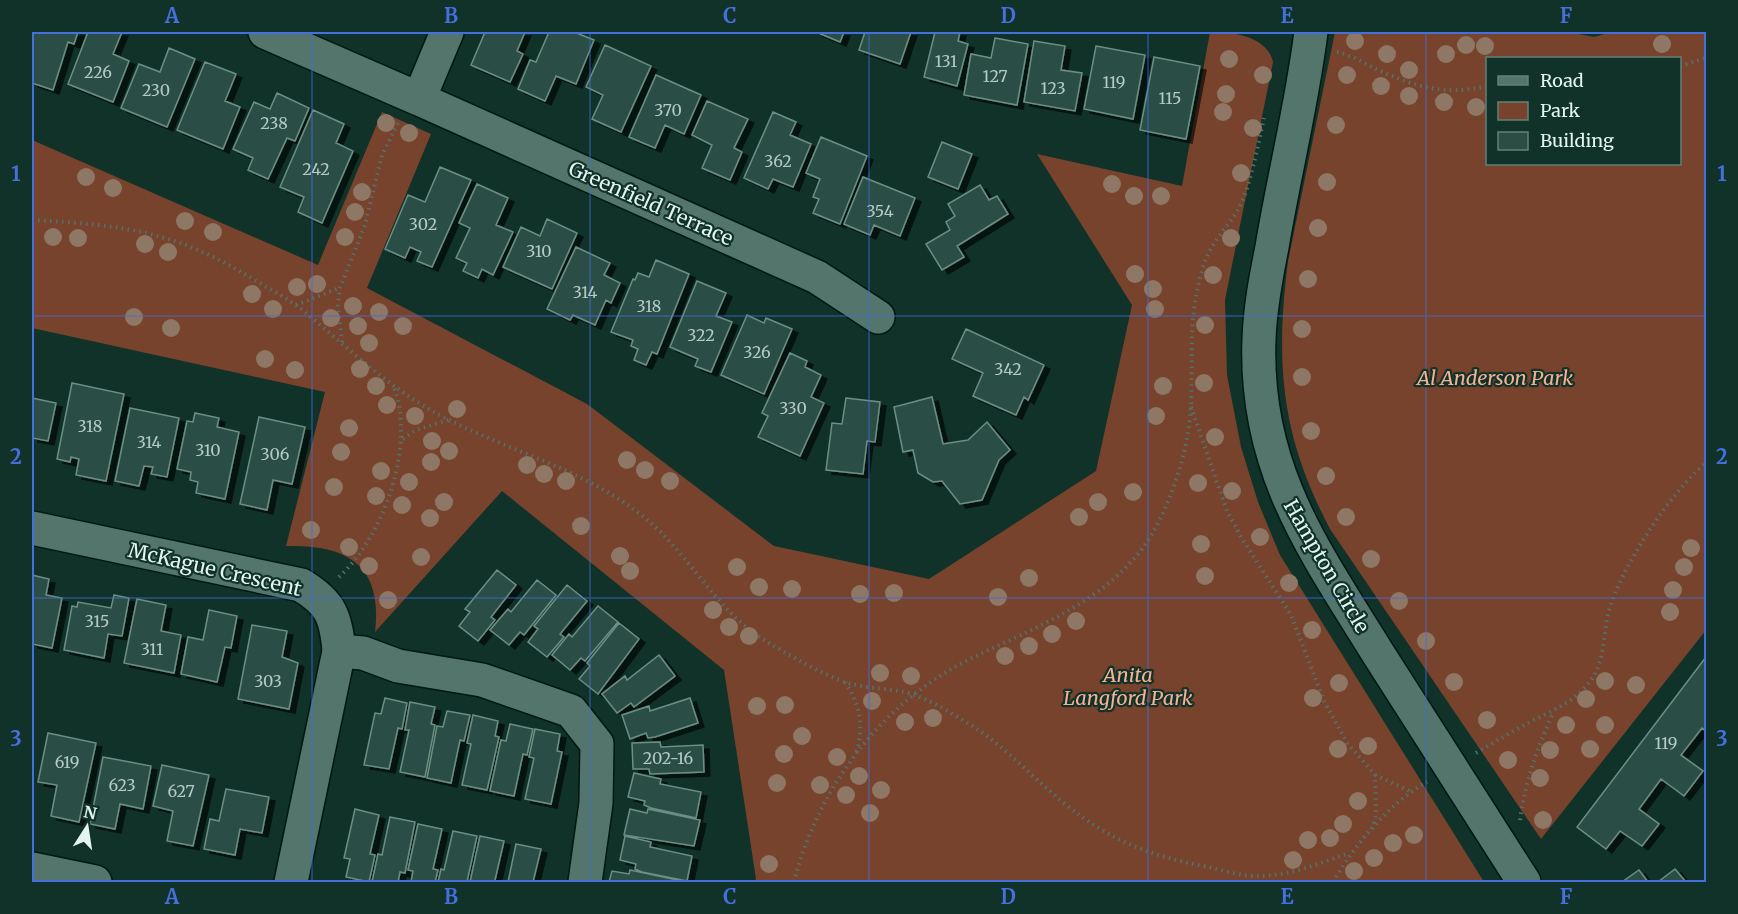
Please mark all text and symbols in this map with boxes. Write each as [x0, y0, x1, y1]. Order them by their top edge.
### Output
text: A [164, 3, 180, 28]
text: B [444, 3, 458, 28]
text: C [723, 3, 737, 28]
text: D [1000, 3, 1016, 28]
text: E [1280, 3, 1294, 28]
text: F [1560, 3, 1573, 28]
house number: 131 [935, 51, 957, 71]
legend [1486, 57, 1681, 165]
house number: 226 [84, 62, 112, 82]
house number: 127 [982, 66, 1008, 86]
text: Road [1540, 69, 1584, 92]
house number: 119 [1103, 72, 1125, 92]
house number: 123 [1040, 78, 1066, 98]
house number: 230 [142, 80, 170, 100]
house number: 115 [1159, 88, 1181, 108]
text: Park [1540, 99, 1581, 122]
house number: 370 [654, 100, 682, 120]
house number: 238 [260, 113, 288, 133]
text: Building [1540, 129, 1614, 152]
house number: 362 [764, 151, 792, 171]
street label: Greenfield Terrace [565, 155, 737, 251]
house number: 242 [302, 159, 330, 179]
text: 1 [11, 161, 21, 186]
text: 1 [1717, 161, 1727, 186]
house number: 354 [866, 201, 894, 221]
house number: 302 [409, 214, 437, 234]
house number: 310 [526, 241, 552, 261]
house number: 314 [573, 282, 597, 302]
house number: 318 [637, 296, 661, 316]
house number: 322 [687, 325, 715, 345]
house number: 326 [743, 342, 771, 362]
house number: 342 [994, 359, 1022, 379]
park label: Al Anderson Park [1415, 365, 1573, 390]
house number: 330 [779, 398, 807, 418]
house number: 318 [78, 416, 102, 436]
house number: 314 [137, 432, 161, 452]
house number: 310 [195, 440, 221, 460]
text: 2 [10, 444, 22, 469]
house number: 306 [261, 444, 290, 464]
text: 2 [1716, 444, 1728, 469]
street label: Hampton Circle [1279, 495, 1375, 637]
street label: McKague Crescent [126, 537, 304, 601]
house number: 315 [85, 611, 109, 631]
house number: 311 [141, 639, 163, 659]
park label: Anita Langford Park [1063, 662, 1193, 710]
house number: 303 [254, 671, 282, 691]
text: 3 [10, 726, 22, 751]
text: 3 [1716, 726, 1728, 751]
house number: 119 [1655, 733, 1677, 753]
house number: 202-16 [643, 748, 694, 768]
house number: 619 [55, 752, 79, 772]
house number: 623 [108, 775, 136, 795]
house number: 627 [167, 781, 195, 801]
north arrow [57, 797, 117, 857]
text: N [82, 801, 99, 823]
text: A [164, 884, 180, 909]
text: B [444, 884, 458, 909]
text: C [723, 884, 737, 909]
text: D [1000, 884, 1016, 909]
text: E [1280, 884, 1294, 909]
text: F [1560, 884, 1573, 909]

